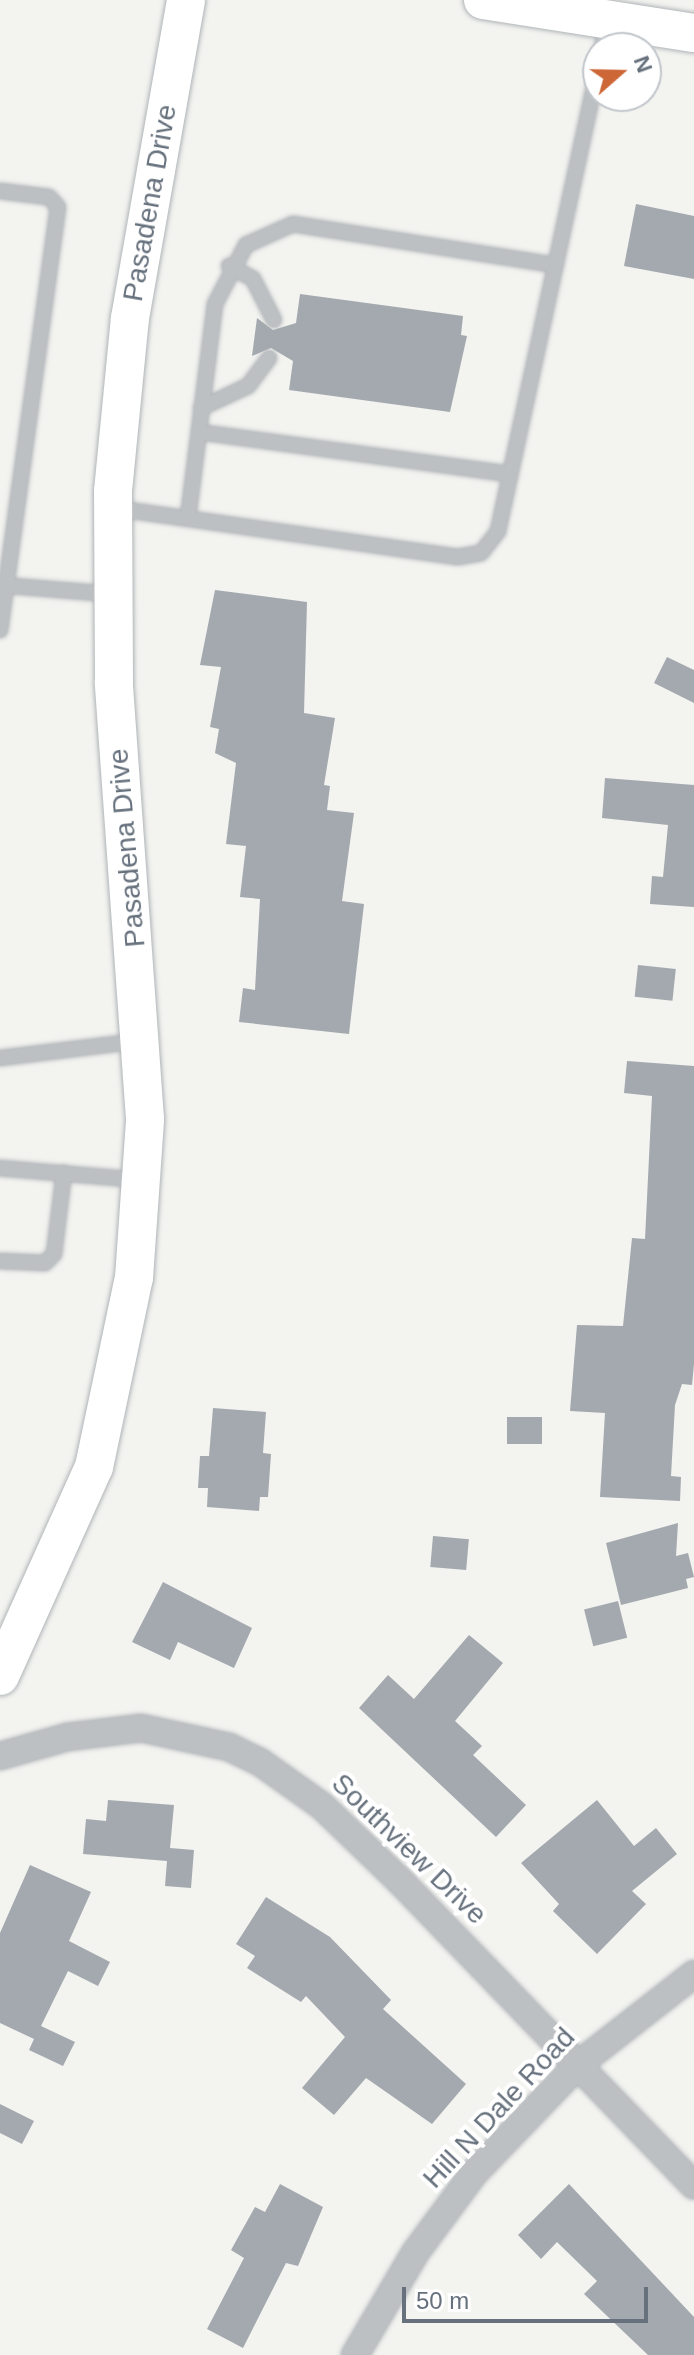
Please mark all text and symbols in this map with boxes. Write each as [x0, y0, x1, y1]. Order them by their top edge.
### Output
north arrow [582, 32, 662, 112]
text: N [629, 53, 658, 76]
street label: Pasadena Drive [116, 102, 184, 304]
street label: Pasadena Drive [102, 747, 152, 949]
street label: Southview Drive [325, 1767, 493, 1931]
street label: Hill N Dale Road [416, 2021, 582, 2195]
scale bar [406, 2271, 652, 2321]
text: 50 m [416, 2287, 469, 2314]

